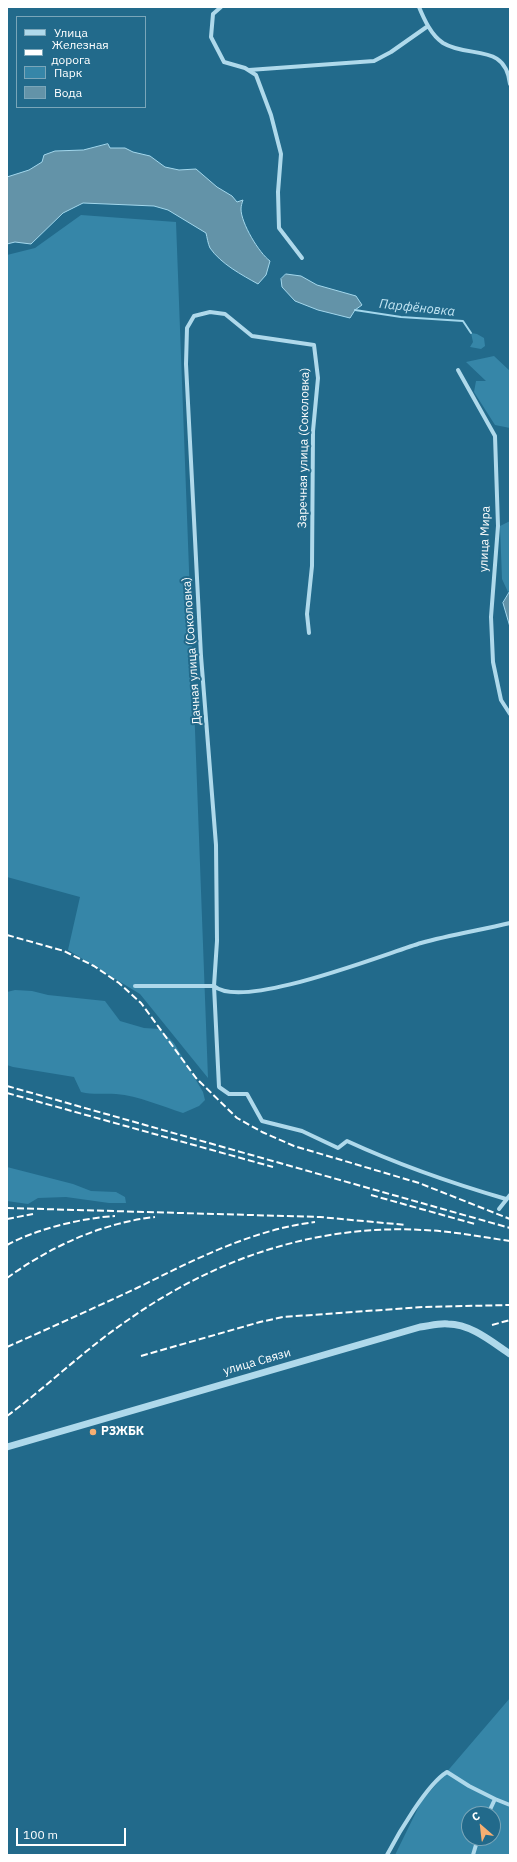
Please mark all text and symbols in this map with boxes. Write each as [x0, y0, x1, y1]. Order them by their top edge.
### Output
legend [16, 16, 146, 108]
text: Улица [54, 25, 88, 40]
text: Железная дорога [51, 37, 109, 67]
text: Парк [54, 65, 82, 80]
text: Вода [54, 85, 82, 100]
water label: Парфёновка [378, 296, 456, 320]
street label: Заречная улица (Соколовка) [295, 368, 313, 528]
street label: улица Мира [477, 506, 493, 572]
street label: Дачная улица (Соколовка) [180, 576, 204, 726]
street label: улица Связи [222, 1345, 292, 1379]
place label: РЗЖБК [101, 1425, 144, 1439]
marker: РЗЖБК [88, 1427, 98, 1437]
north arrow [461, 1806, 501, 1846]
text: С [469, 1808, 482, 1824]
scale bar [18, 1820, 128, 1846]
text: 100 m [23, 1827, 58, 1842]

